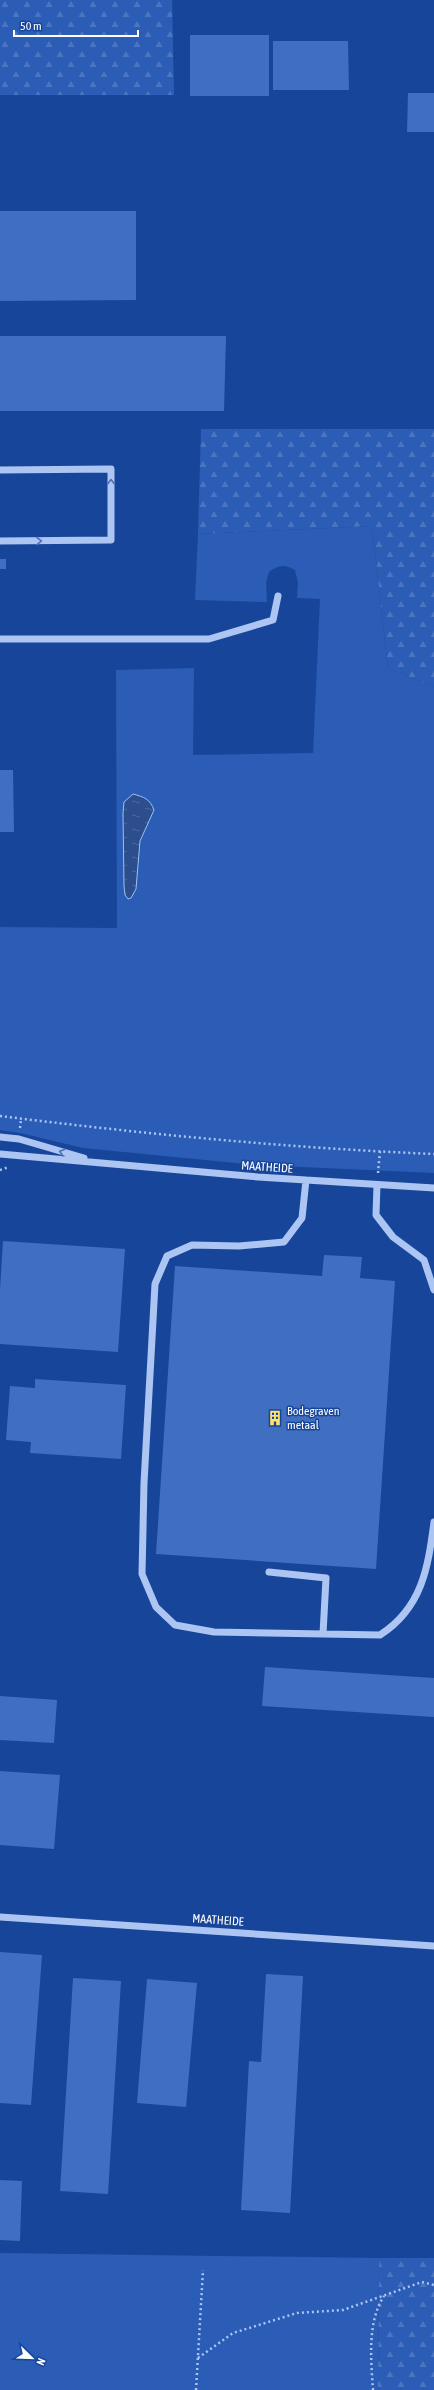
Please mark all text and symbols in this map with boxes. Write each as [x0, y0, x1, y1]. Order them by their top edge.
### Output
scale bar [14, 12, 138, 38]
text: 50 m [20, 19, 42, 33]
one-way arrow [107, 479, 115, 485]
one-way arrow [36, 537, 42, 545]
one-way arrow [59, 1148, 66, 1157]
street label: MAATHEIDE [241, 1158, 293, 1176]
place label: Bodegraven metaal [287, 1404, 340, 1432]
building icon: Bodegraven metaal [266, 1409, 284, 1427]
street label: MAATHEIDE [192, 1911, 244, 1929]
north arrow [12, 2338, 52, 2378]
text: N [34, 2357, 48, 2367]

